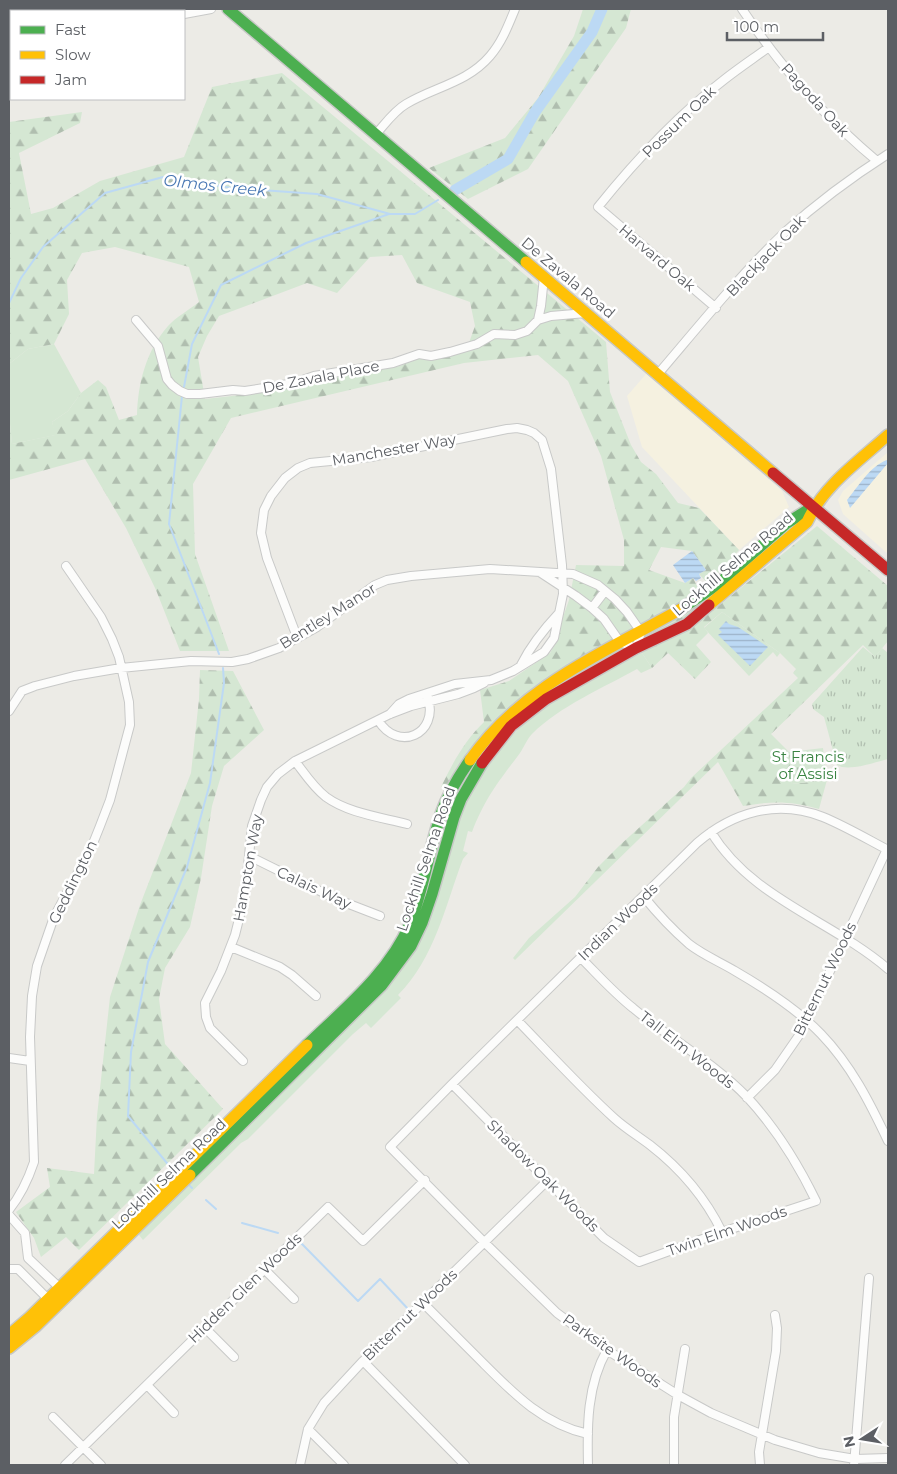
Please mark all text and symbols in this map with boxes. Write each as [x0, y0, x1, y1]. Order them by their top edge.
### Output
legend [10, 10, 185, 100]
scale bar [727, 10, 823, 42]
text: 100 m [734, 17, 779, 36]
text: Fast [55, 20, 86, 39]
text: Slow [55, 45, 91, 64]
street label: Pagoda Oak [777, 59, 853, 140]
text: Jam [54, 70, 87, 89]
street label: Possum Oak [638, 82, 719, 161]
water label: Olmos Creek [163, 171, 269, 200]
street label: Blackjack Oak [722, 211, 809, 300]
street label: Harvard Oak [615, 220, 700, 295]
street label: De Zavala Road [518, 233, 619, 322]
street label: De Zavala Place [261, 356, 381, 397]
street label: Manchester Way [330, 429, 458, 470]
street label: Lockhill Selma Road [668, 508, 797, 620]
street label: Bentley Manor [276, 578, 380, 653]
park label: St Francis of Assisi [772, 747, 844, 783]
street label: Lockhill Selma Road [392, 784, 459, 934]
street label: Hampton Way [229, 812, 266, 923]
street label: Geddington [44, 837, 101, 927]
street label: Calais Way [274, 862, 355, 913]
street label: Indian Woods [574, 879, 662, 965]
street label: Bitternut Woods [789, 919, 860, 1039]
street label: Tall Elm Woods [636, 1007, 739, 1093]
street label: Lockhill Selma Road [107, 1114, 230, 1233]
street label: Shadow Oak Woods [483, 1115, 604, 1236]
street label: Twin Elm Woods [664, 1201, 789, 1260]
street label: Hidden Glen Woods [184, 1228, 305, 1347]
street label: Bitternut Woods [358, 1265, 461, 1365]
street label: Parksite Woods [559, 1309, 665, 1392]
north arrow [837, 1414, 887, 1464]
text: N [839, 1434, 859, 1449]

